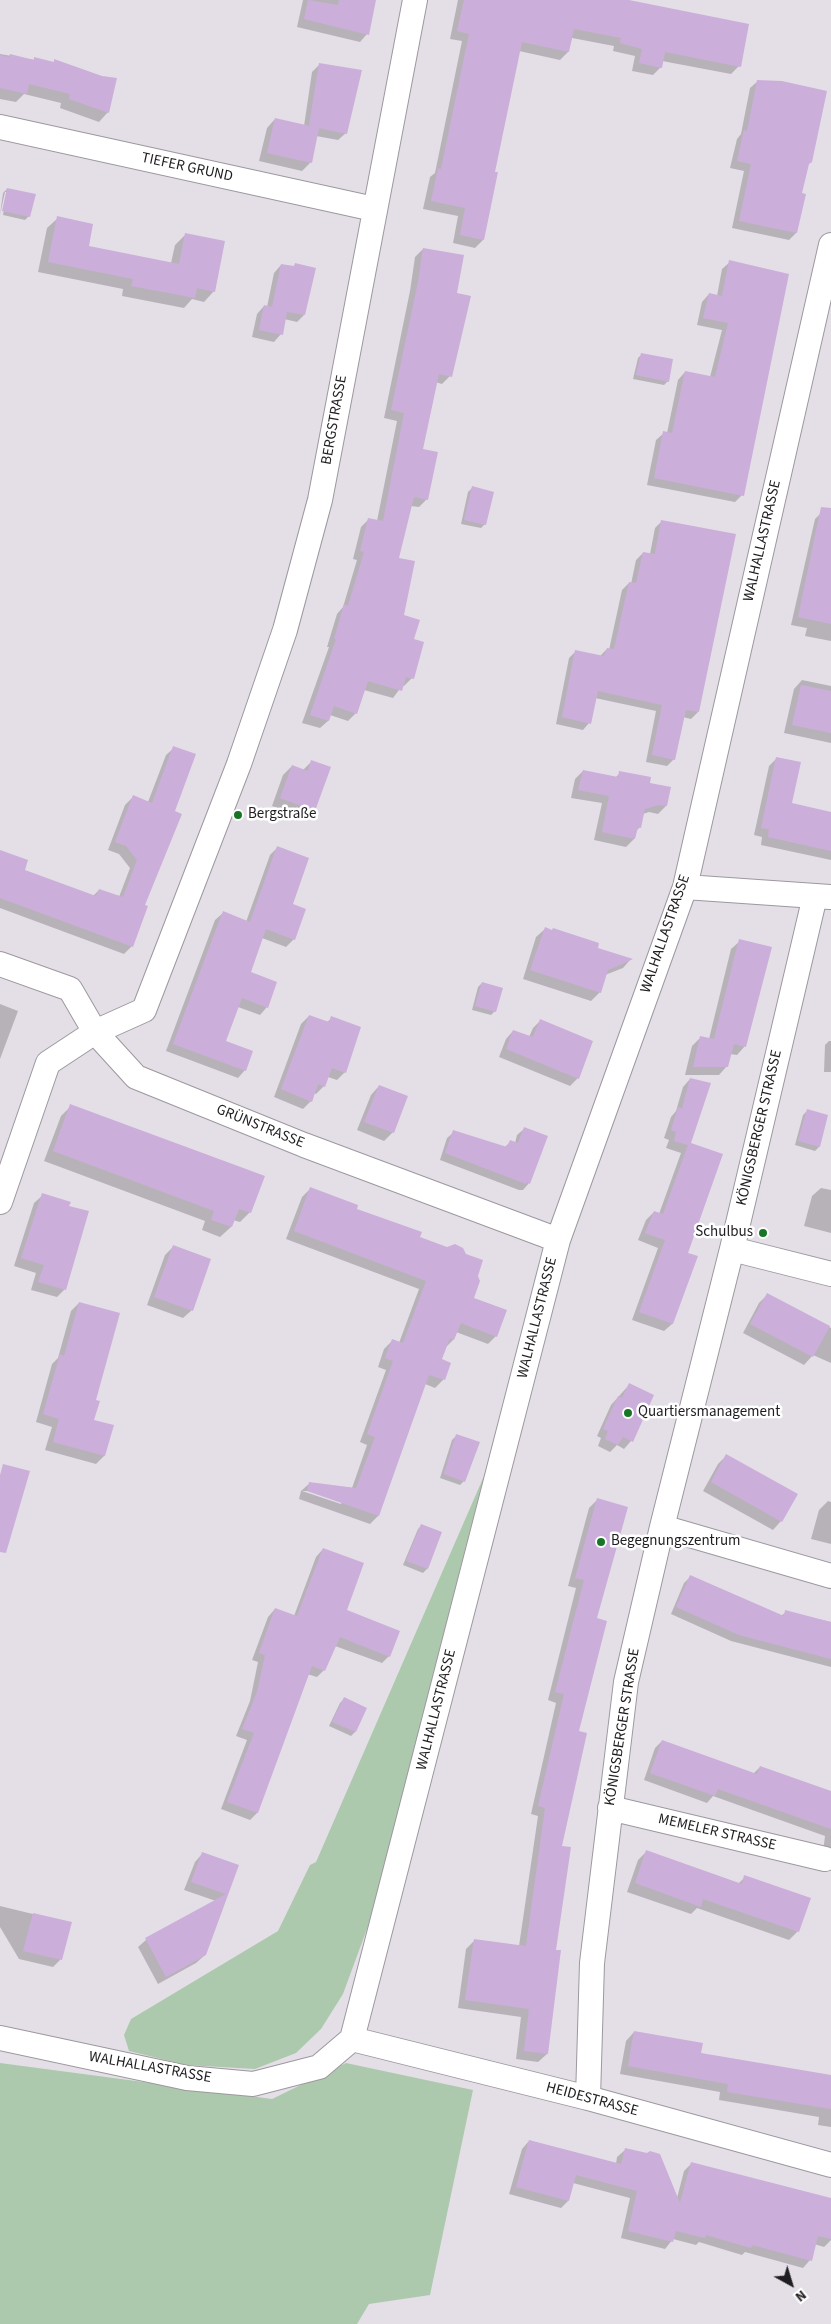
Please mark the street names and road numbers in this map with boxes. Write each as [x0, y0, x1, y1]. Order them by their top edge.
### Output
street label: TIEFER GRUND [140, 150, 234, 186]
street label: BERGSTRASSE [318, 374, 352, 466]
street label: WALHALLASTRASSE [740, 479, 786, 603]
street label: WALHALLASTRASSE [637, 872, 695, 996]
street label: KÖNIGSBERGER STRASSE [733, 1048, 787, 1208]
street label: GRÜNSTRASSE [213, 1101, 307, 1153]
street label: WALHALLASTRASSE [514, 1256, 562, 1380]
street label: KÖNIGSBERGER STRASSE [602, 1647, 644, 1807]
street label: WALHALLASTRASSE [413, 1648, 461, 1772]
street label: MEMELER STRASSE [656, 1811, 778, 1855]
street label: WALHALLASTRASSE [87, 2048, 213, 2088]
street label: HEIDESTRASSE [544, 2079, 640, 2121]

